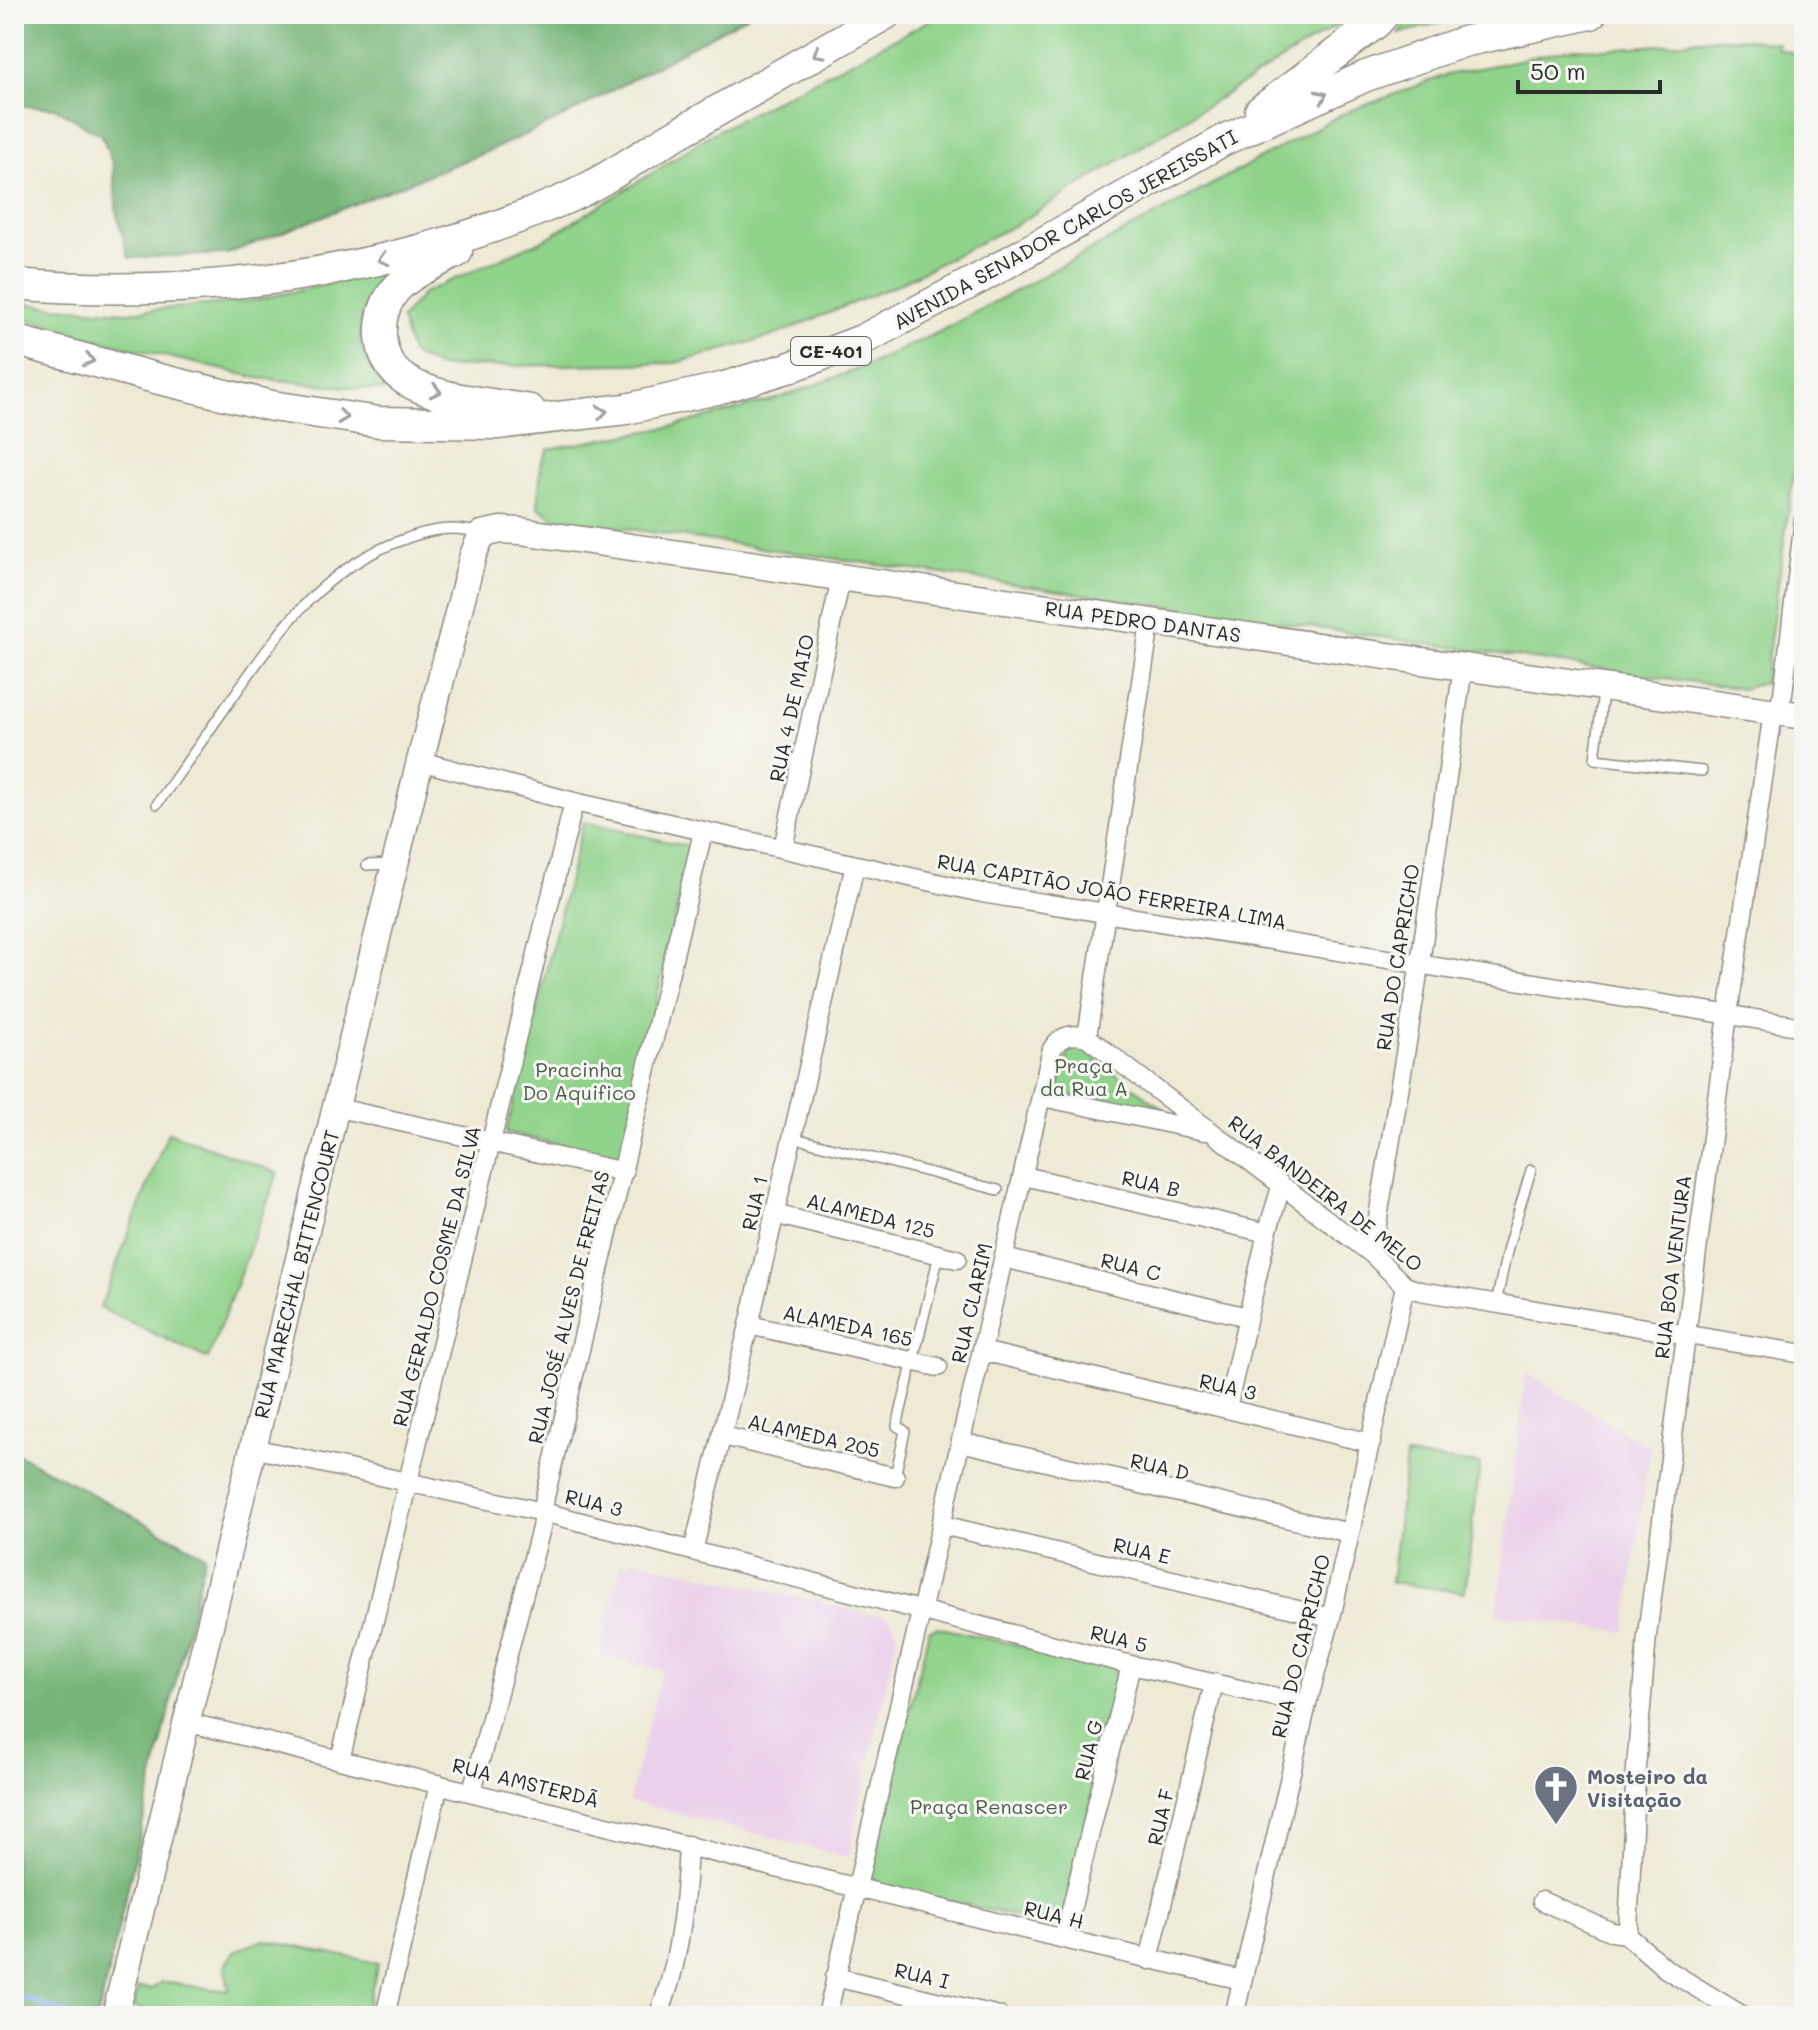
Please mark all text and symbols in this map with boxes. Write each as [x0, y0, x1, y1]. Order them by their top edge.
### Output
one-way arrow [812, 43, 827, 59]
scale bar [1518, 44, 1660, 94]
text: 50 m [1530, 55, 1586, 86]
one-way arrow [1314, 90, 1328, 106]
street label: AVENIDA SENADOR CARLOS JEREISSATI [888, 123, 1242, 335]
one-way arrow [376, 250, 390, 266]
road number: CE-401 [791, 337, 871, 365]
one-way arrow [82, 351, 96, 368]
one-way arrow [429, 382, 442, 398]
one-way arrow [595, 404, 608, 421]
one-way arrow [337, 409, 350, 426]
street label: RUA PEDRO DANTAS [1043, 594, 1243, 648]
street label: RUA 4 DE MAIO [763, 632, 819, 784]
street label: RUA CAPITÃO JOÃO FERREIRA LIMA [935, 847, 1289, 935]
street label: RUA DO CAPRICHO [1369, 862, 1425, 1052]
park label: Praça da Rua A [1040, 1052, 1128, 1101]
park label: Pracinha Do Aquifico [522, 1056, 636, 1105]
street label: RUA BANDEIRA DE MELO [1224, 1109, 1428, 1277]
street label: RUA GERALDO COSME DA SILVA [386, 1123, 486, 1429]
street label: RUA MARECHAL BITTENCOURT [247, 1127, 345, 1421]
street label: RUA B [1119, 1164, 1183, 1202]
street label: RUA JOSÉ ALVES DE FREITAS [521, 1168, 615, 1446]
street label: RUA 1 [735, 1173, 773, 1233]
street label: RUA BOA VENTURA [1648, 1174, 1696, 1360]
street label: ALAMEDA 125 [804, 1187, 938, 1243]
street label: RUA CLARIM [945, 1240, 997, 1366]
street label: RUA C [1098, 1246, 1164, 1286]
street label: ALAMEDA 165 [781, 1299, 915, 1351]
street label: RUA 3 [1197, 1367, 1259, 1405]
street label: ALAMEDA 205 [745, 1407, 883, 1463]
street label: RUA D [1128, 1447, 1192, 1485]
street label: RUA 3 [563, 1482, 625, 1522]
street label: RUA E [1111, 1531, 1173, 1569]
street label: RUA DO CAPRICHO [1265, 1551, 1335, 1741]
street label: RUA 5 [1088, 1618, 1150, 1658]
street label: RUA G [1068, 1717, 1108, 1783]
street label: RUA AMSTERDÃ [450, 1751, 602, 1813]
church icon: Mosteiro da Visitação [1532, 1763, 1580, 1826]
place label: Mosteiro da Visitação [1587, 1763, 1708, 1812]
street label: RUA F [1141, 1786, 1179, 1848]
park label: Praça Renascer [910, 1793, 1068, 1819]
street label: RUA H [1021, 1894, 1087, 1934]
street label: RUA I [892, 1956, 952, 1994]

